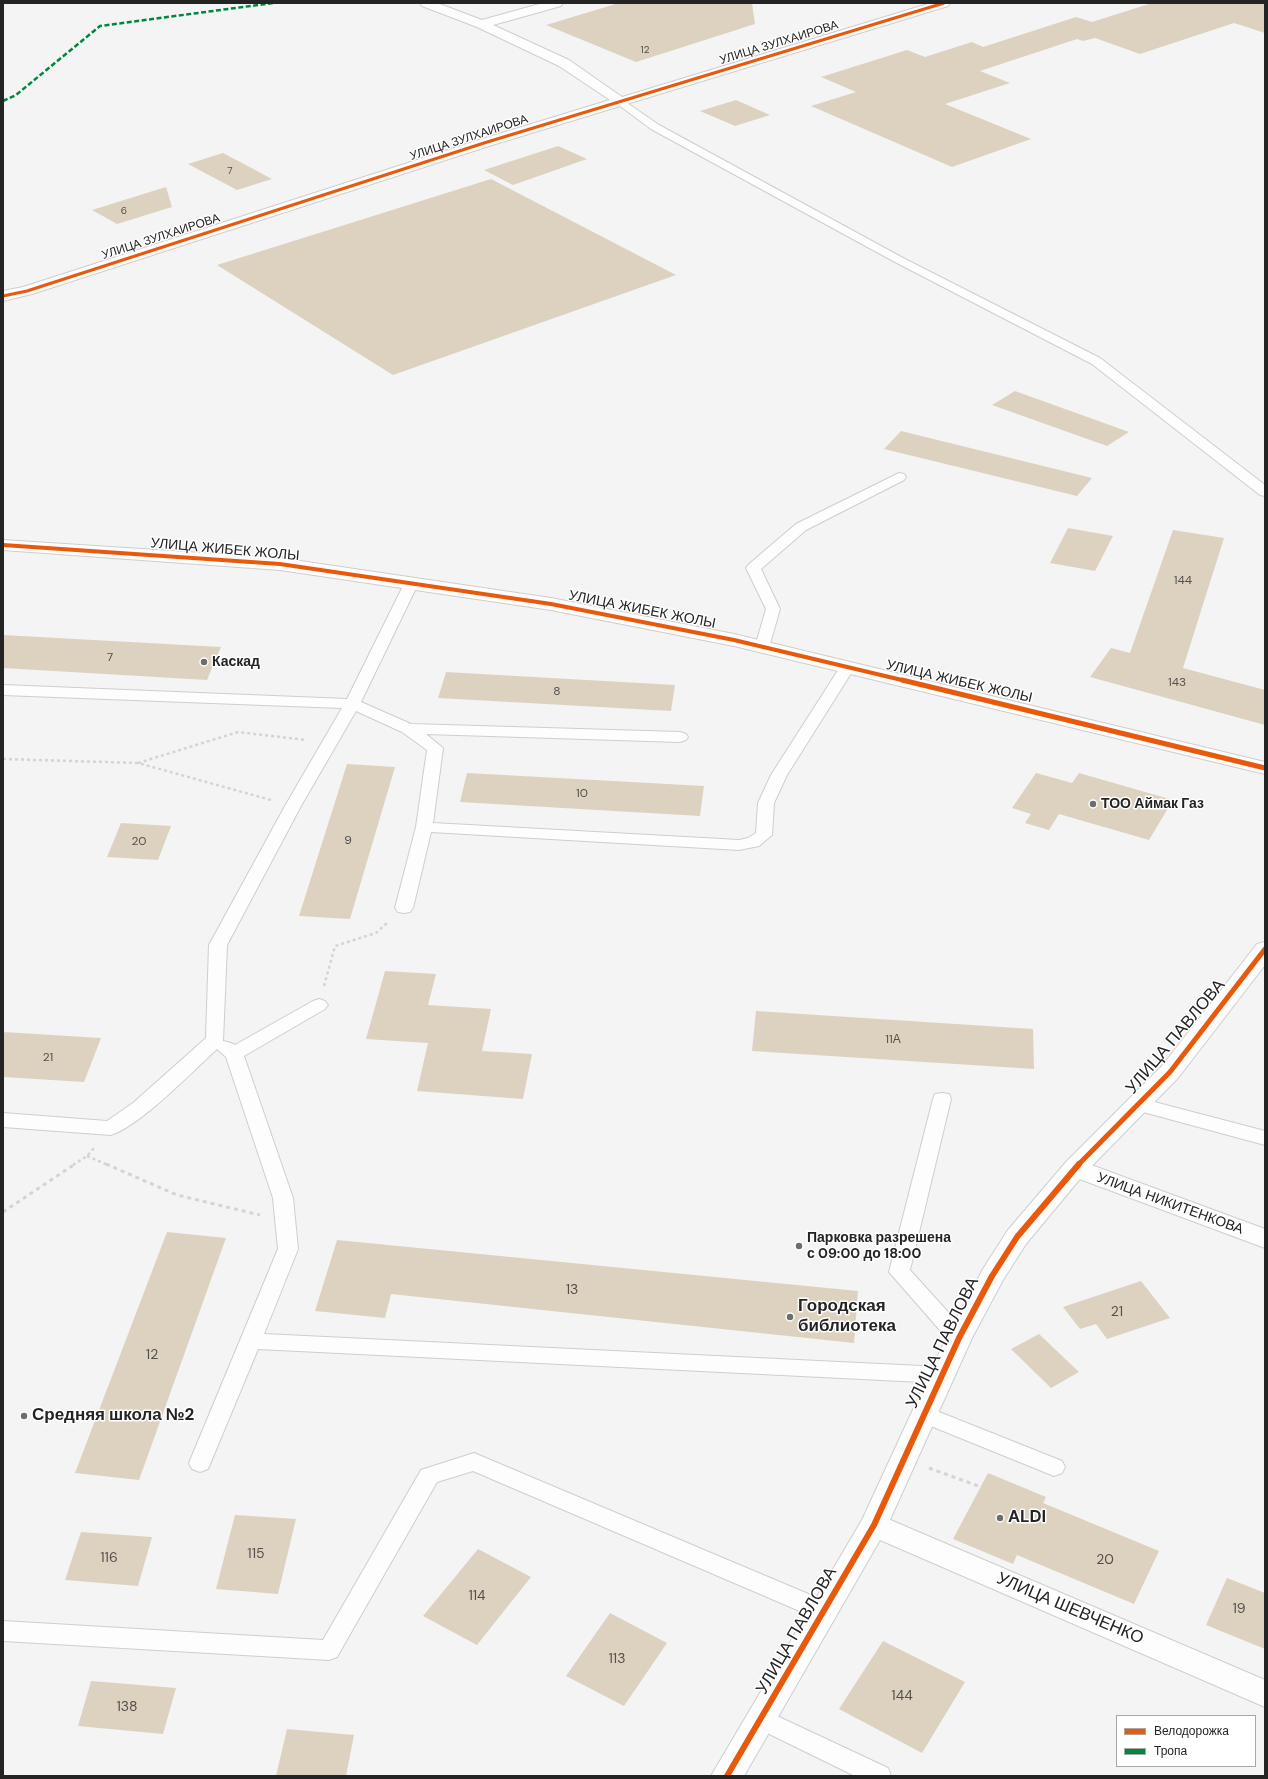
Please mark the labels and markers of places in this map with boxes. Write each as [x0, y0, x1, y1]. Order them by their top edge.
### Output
place label: Каскад [212, 654, 260, 670]
marker: Каскад [199, 657, 209, 667]
place label: ТОО Аймак Газ [1101, 796, 1204, 812]
marker: ТОО Аймак Газ [1088, 799, 1098, 809]
place label: Парковка разрешена с 09:00 до 18:00 [807, 1230, 951, 1262]
marker: Парковка разрешена с 09:00 до 18:00 [794, 1241, 804, 1251]
place label: Городская библиотека [798, 1297, 896, 1337]
marker: Городская библиотека [785, 1312, 795, 1322]
place label: Средняя школа №2 [32, 1406, 194, 1426]
marker: Средняя школа №2 [19, 1411, 29, 1421]
place label: ALDI [1008, 1508, 1046, 1528]
marker: ALDI [995, 1513, 1005, 1523]

